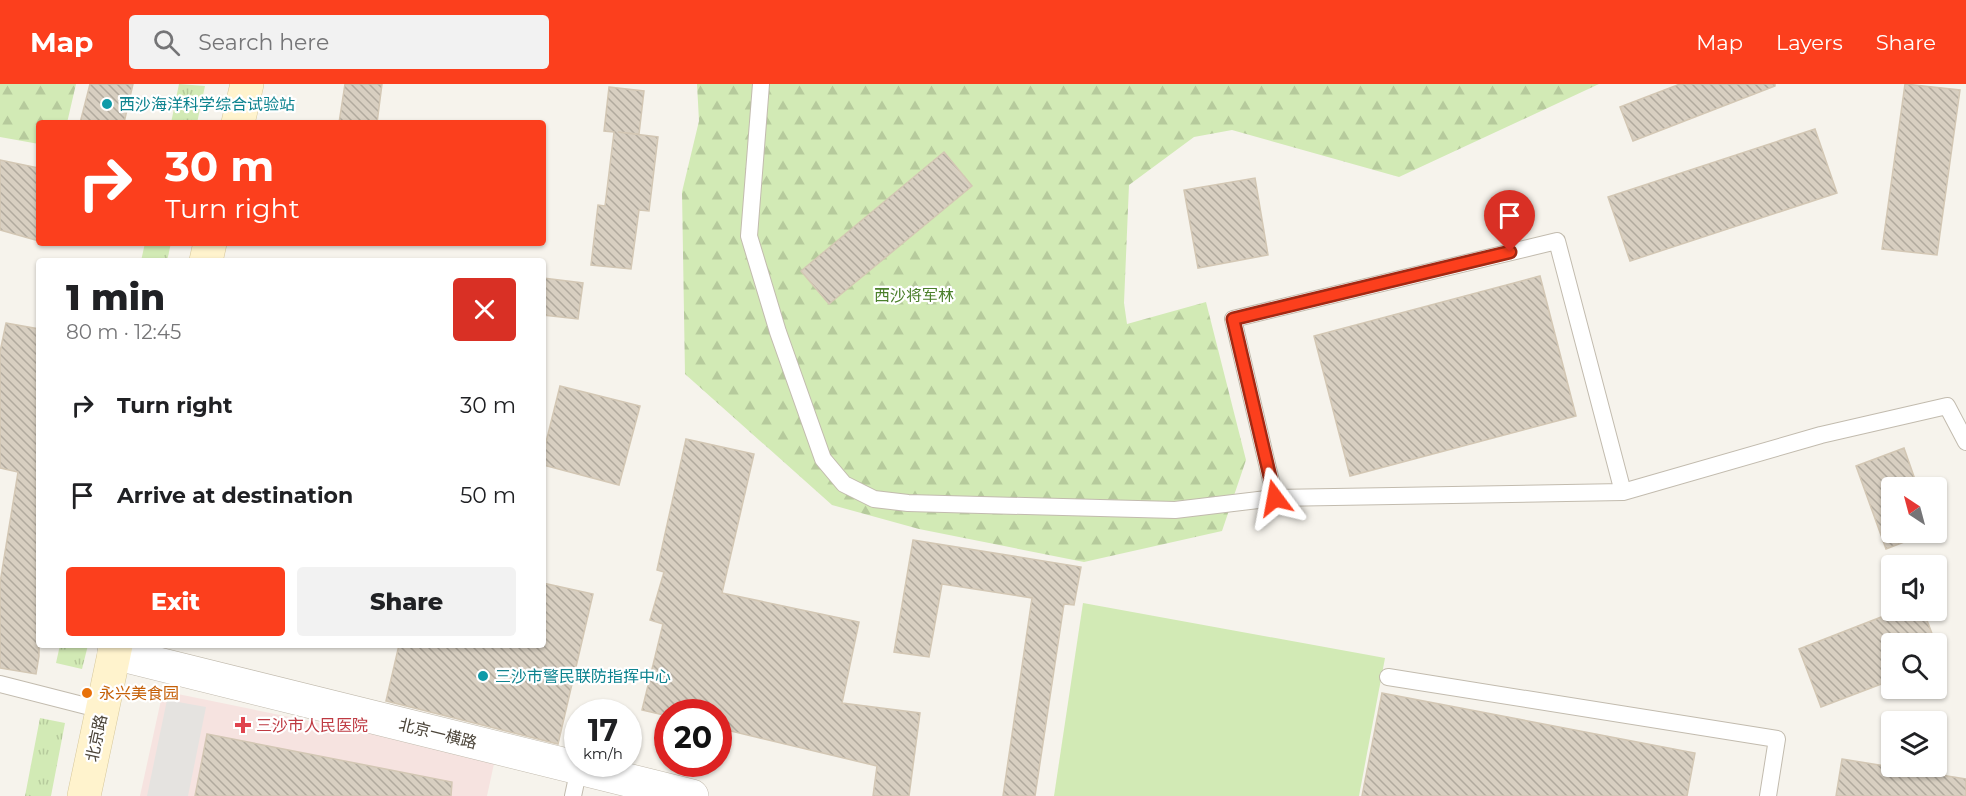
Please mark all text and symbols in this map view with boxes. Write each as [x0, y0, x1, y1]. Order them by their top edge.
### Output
search box [129, 15, 549, 69]
text: Map [30, 25, 93, 59]
icon: search [150, 26, 183, 59]
text: Search here [198, 29, 329, 56]
text: Map [1696, 30, 1743, 55]
text: Layers [1776, 30, 1843, 55]
text: Share [1876, 30, 1936, 55]
place label: 西沙海洋科学综合试验站 [119, 95, 295, 114]
marker: 西沙海洋科学综合试验站 [100, 97, 114, 111]
text: 30 m [165, 140, 274, 192]
icon: right [66, 144, 144, 222]
pin [1484, 190, 1535, 252]
text: Turn right [165, 192, 300, 225]
icon: arrive [1493, 199, 1526, 232]
text: 1 min [66, 275, 165, 319]
button: close [453, 278, 516, 341]
park label: 西沙将军林 [874, 286, 954, 305]
text: 80 m · 12:45 [66, 320, 181, 344]
icon: right [66, 389, 99, 422]
text: Turn right [117, 392, 232, 419]
text: 30 m [460, 392, 516, 419]
position arrow [1243, 466, 1307, 530]
north arrow [1881, 477, 1947, 543]
map controls [1881, 477, 1947, 777]
icon: arrive [66, 479, 99, 512]
text: Arrive at destination [117, 482, 353, 509]
text: 50 m [460, 482, 516, 509]
button: sound [1881, 555, 1947, 621]
button: Exit [66, 567, 285, 636]
button: Share [297, 567, 516, 636]
button: search [1881, 633, 1947, 699]
place label: 三沙市警民联防指挥中心 [495, 667, 671, 686]
marker: 三沙市警民联防指挥中心 [476, 669, 490, 683]
place label: 永兴美食园 [99, 684, 179, 703]
marker: 永兴美食园 [80, 686, 94, 700]
speed limit sign: 20 [654, 699, 732, 777]
button: layers [1881, 711, 1947, 777]
text: 17 [588, 712, 618, 749]
street label: 北京路 [82, 713, 111, 764]
street label: 北京一横路 [397, 715, 479, 752]
marker: 三沙市人民医院 [234, 716, 252, 734]
place label: 三沙市人民医院 [256, 716, 368, 735]
text: km/h [583, 744, 623, 763]

